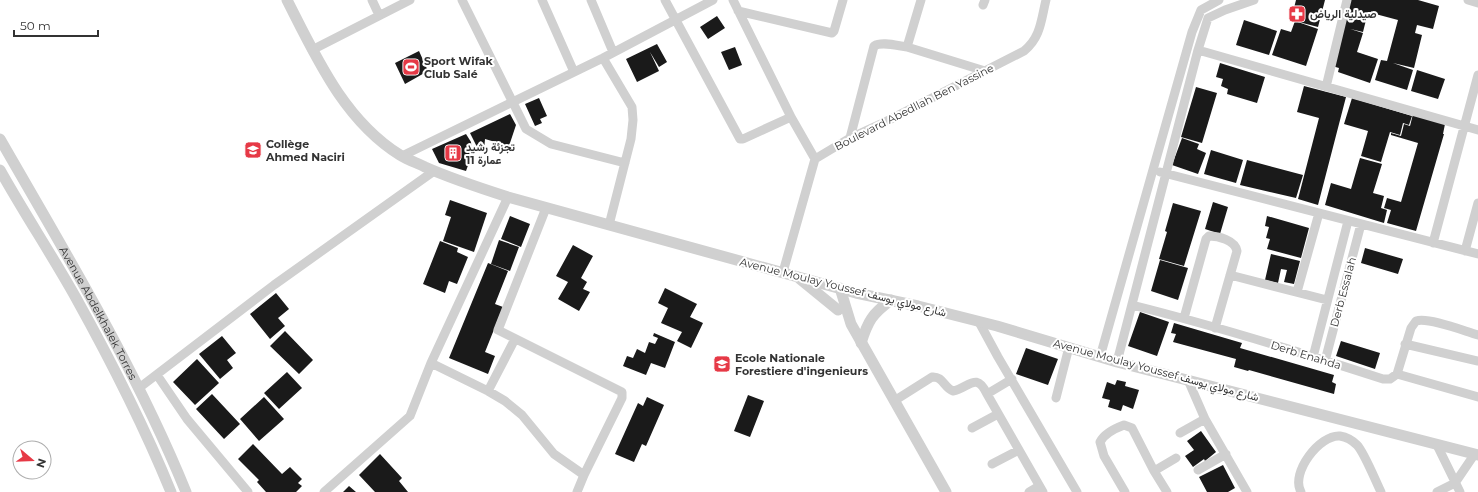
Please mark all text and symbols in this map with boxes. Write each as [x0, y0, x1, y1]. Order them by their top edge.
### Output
pharmacy icon: صيدلية الرياض [1287, 4, 1307, 24]
place label: صيدلية الرياض [1310, 7, 1377, 21]
scale bar [14, 12, 98, 38]
text: 50 m [20, 18, 51, 33]
place label: Sport Wifak Club Salé [424, 54, 494, 81]
sports icon: Sport Wifak Club Salé [401, 57, 421, 77]
street label: Boulevard Abedllah Ben Yassine [832, 60, 996, 153]
place label: Collège Ahmed Naciri [265, 137, 345, 164]
school or university icon: Collège Ahmed Naciri [243, 140, 263, 160]
place label: تجزئة رشيد عمارة 11 [466, 140, 515, 167]
building icon: تجزئة رشيد عمارة 11 [443, 143, 463, 163]
street label: Avenue Abdelkhalek Torres [56, 244, 141, 383]
street label: Avenue Moulay Youssef شارع مولاي يوسف [738, 255, 948, 322]
street label: Derb Essalah [1327, 256, 1359, 328]
street label: Avenue Moulay Youssef شارع مولاي يوسف [1051, 336, 1261, 407]
street label: Derb Enahda [1269, 338, 1343, 372]
place label: Ecole Nationale Forestiere d'ingenieurs [735, 351, 868, 378]
school or university icon: Ecole Nationale Forestiere d'ingenieurs [712, 354, 732, 374]
north arrow [12, 440, 52, 480]
text: N [33, 457, 50, 470]

